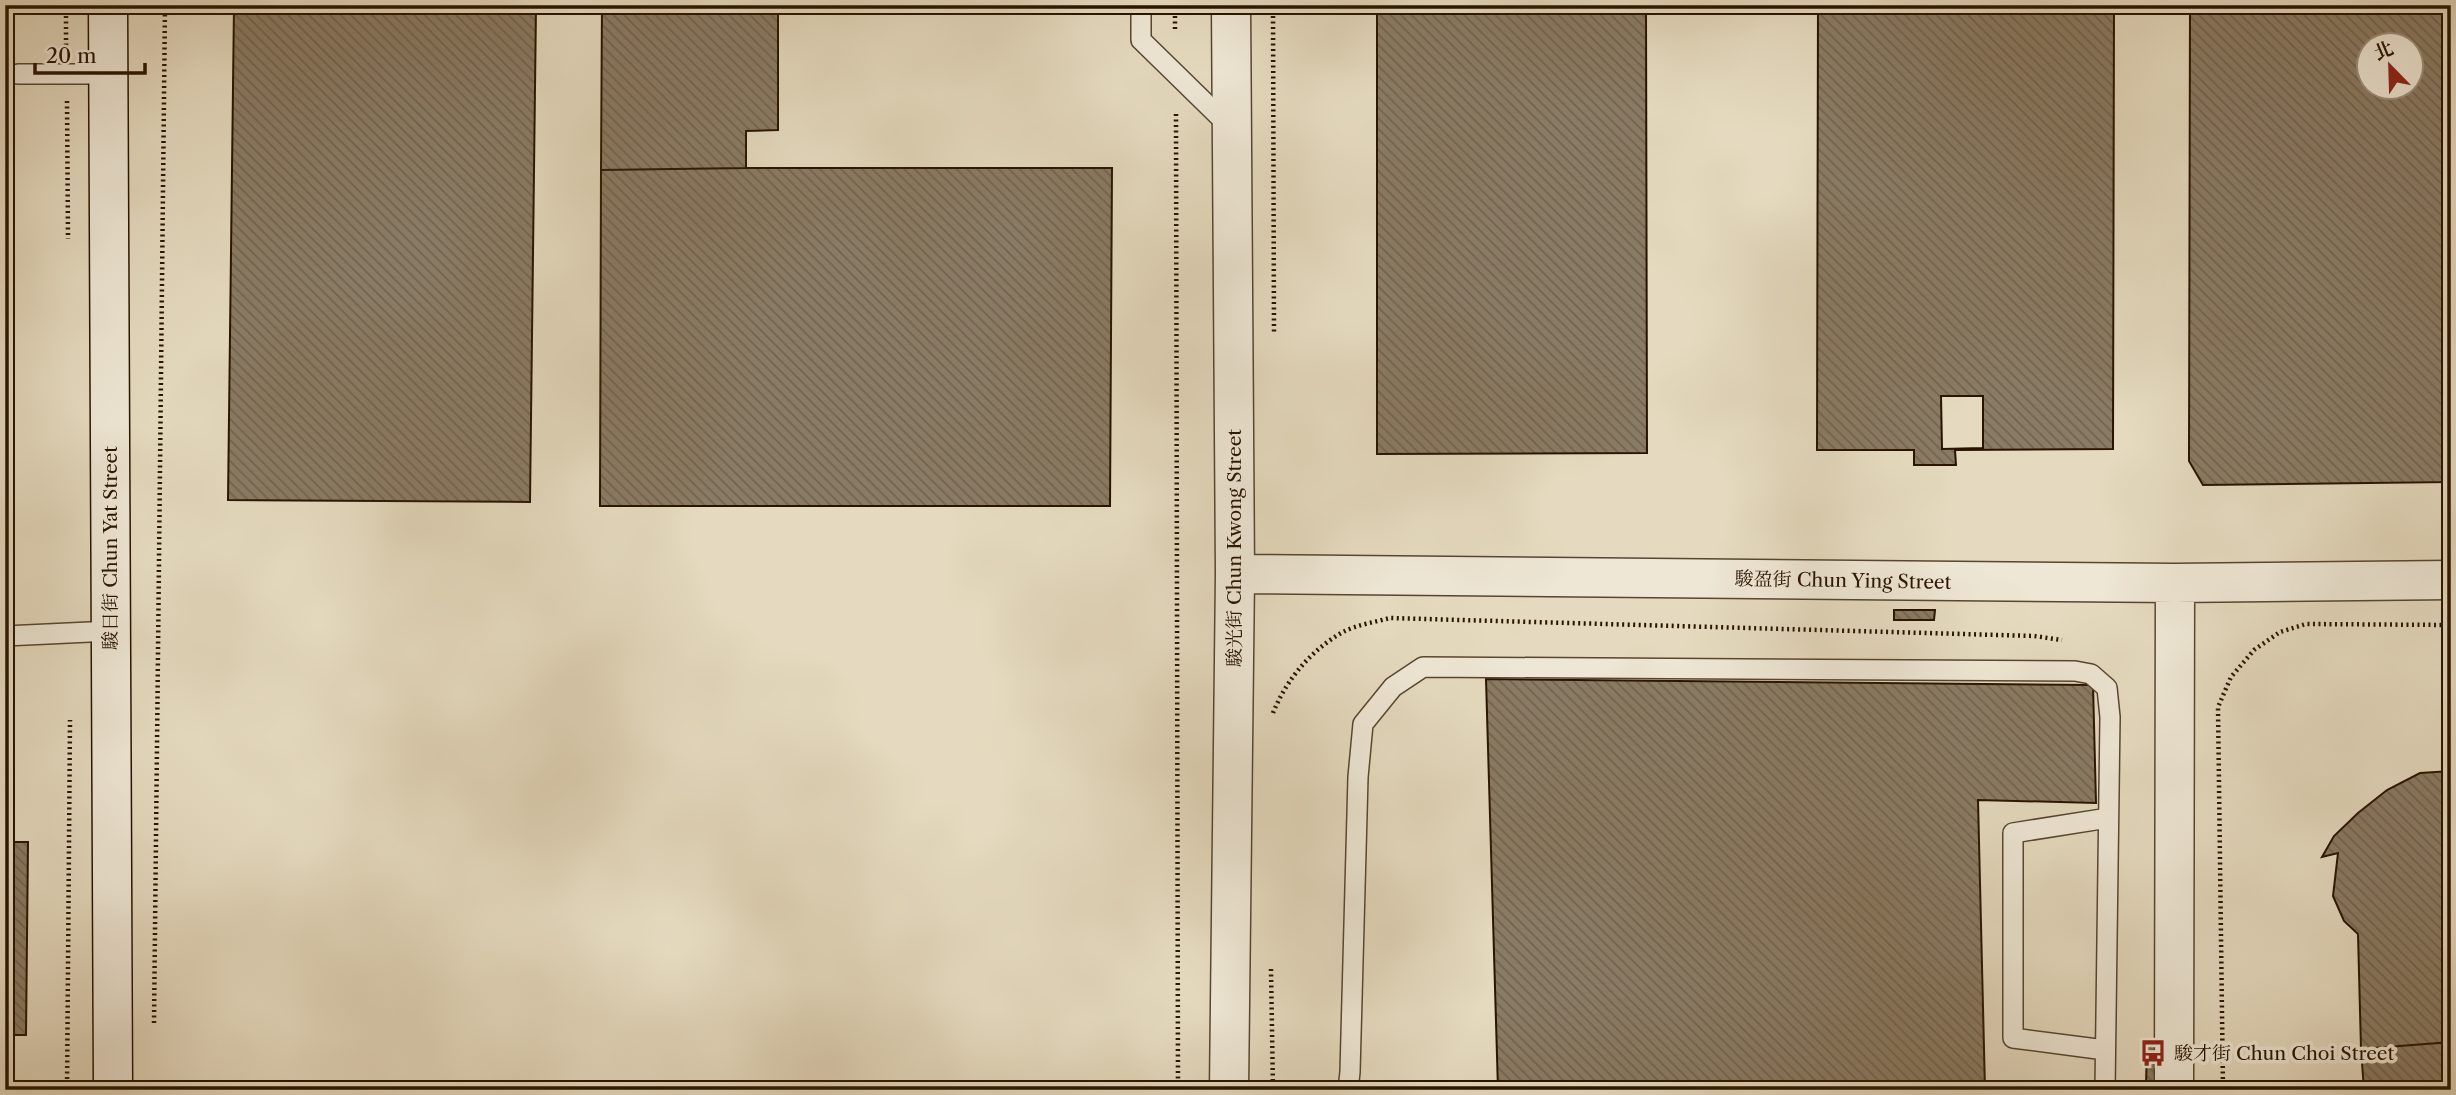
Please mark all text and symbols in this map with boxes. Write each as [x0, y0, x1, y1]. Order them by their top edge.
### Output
scale bar [35, 32, 145, 76]
north arrow [2354, 32, 2424, 102]
text: 北 [2370, 37, 2397, 65]
text: 20 m [46, 43, 97, 68]
street label: 駿光街 Chun Kwong Street [1223, 429, 1246, 667]
street label: 駿日街 Chun Yat Street [99, 446, 122, 650]
street label: 駿盈街 Chun Ying Street [1735, 567, 1952, 594]
bus stop icon: 駿才街 Chun Choi Street [2138, 1038, 2168, 1068]
place label: 駿才街 Chun Choi Street [2174, 1042, 2394, 1065]

